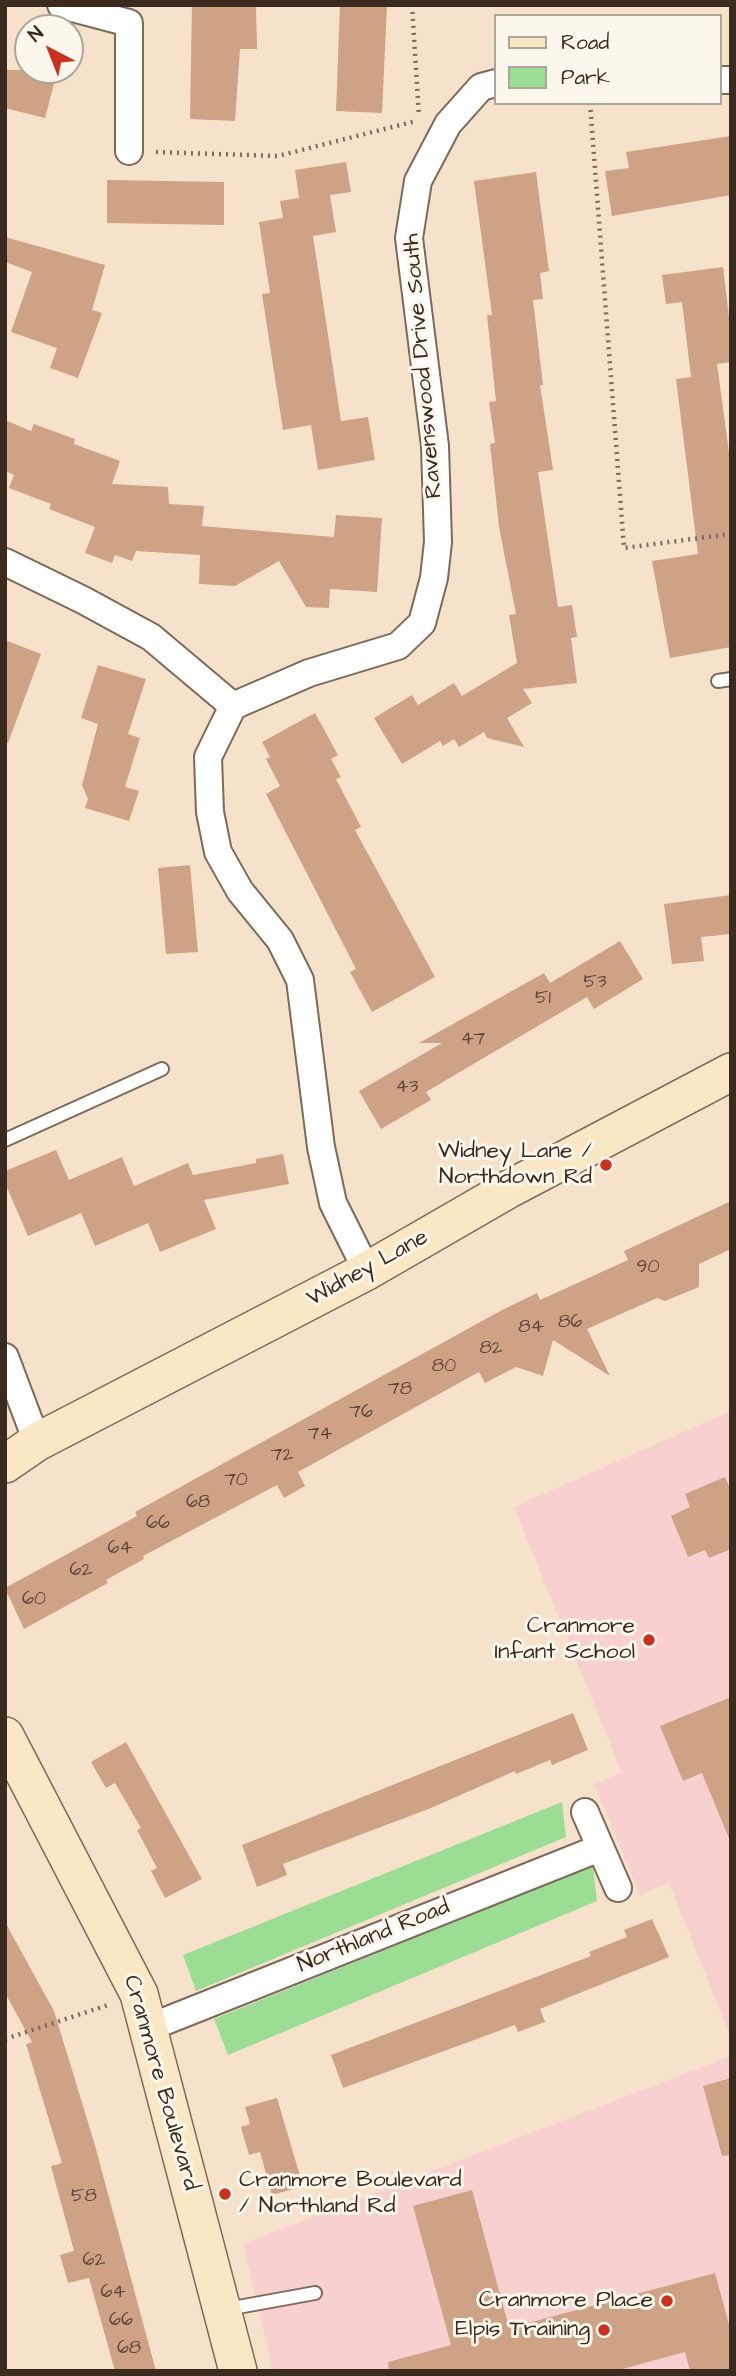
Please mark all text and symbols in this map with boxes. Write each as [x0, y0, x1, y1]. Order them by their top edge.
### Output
north arrow [14, 14, 84, 84]
legend [494, 14, 722, 105]
text: N [22, 20, 49, 49]
text: Road [561, 28, 609, 57]
text: Park [561, 63, 610, 92]
street label: Ravenswood Drive South [399, 232, 449, 500]
house number: 53 [583, 972, 607, 994]
house number: 51 [535, 988, 551, 1010]
house number: 47 [461, 1029, 485, 1051]
house number: 43 [396, 1077, 418, 1099]
place label: Widney Lane / Northdown Rd [438, 1138, 592, 1192]
marker: Widney Lane / Northdown Rd [598, 1157, 614, 1173]
street label: Widney Lane [303, 1224, 433, 1314]
house number: 90 [637, 1257, 659, 1279]
house number: 86 [558, 1312, 582, 1334]
house number: 84 [518, 1317, 544, 1339]
house number: 82 [479, 1338, 503, 1360]
house number: 80 [432, 1356, 456, 1378]
house number: 78 [388, 1379, 412, 1401]
house number: 76 [349, 1402, 373, 1424]
house number: 74 [308, 1424, 332, 1446]
house number: 72 [271, 1445, 293, 1467]
house number: 70 [224, 1470, 248, 1492]
house number: 68 [186, 1492, 210, 1514]
house number: 66 [146, 1513, 170, 1535]
house number: 64 [108, 1538, 132, 1560]
house number: 62 [70, 1560, 92, 1582]
house number: 60 [22, 1589, 46, 1611]
place label: Cranmore Infant School [494, 1613, 635, 1667]
marker: Cranmore Infant School [641, 1632, 657, 1648]
street label: Northland Road [294, 1894, 454, 1980]
street label: Cranmore Boulevard [116, 1972, 204, 2194]
place label: Cranmore Boulevard / Northland Rd [239, 2167, 461, 2221]
house number: 58 [71, 2186, 97, 2208]
marker: Cranmore Boulevard / Northland Rd [217, 2186, 233, 2202]
house number: 62 [83, 2250, 105, 2272]
house number: 64 [101, 2282, 125, 2304]
place label: Cranmore Place [479, 2287, 653, 2315]
marker: Cranmore Place [659, 2293, 675, 2309]
house number: 66 [109, 2310, 133, 2332]
place label: Elpis Training [455, 2316, 590, 2344]
marker: Elpis Training [596, 2322, 612, 2338]
house number: 68 [117, 2338, 141, 2360]

